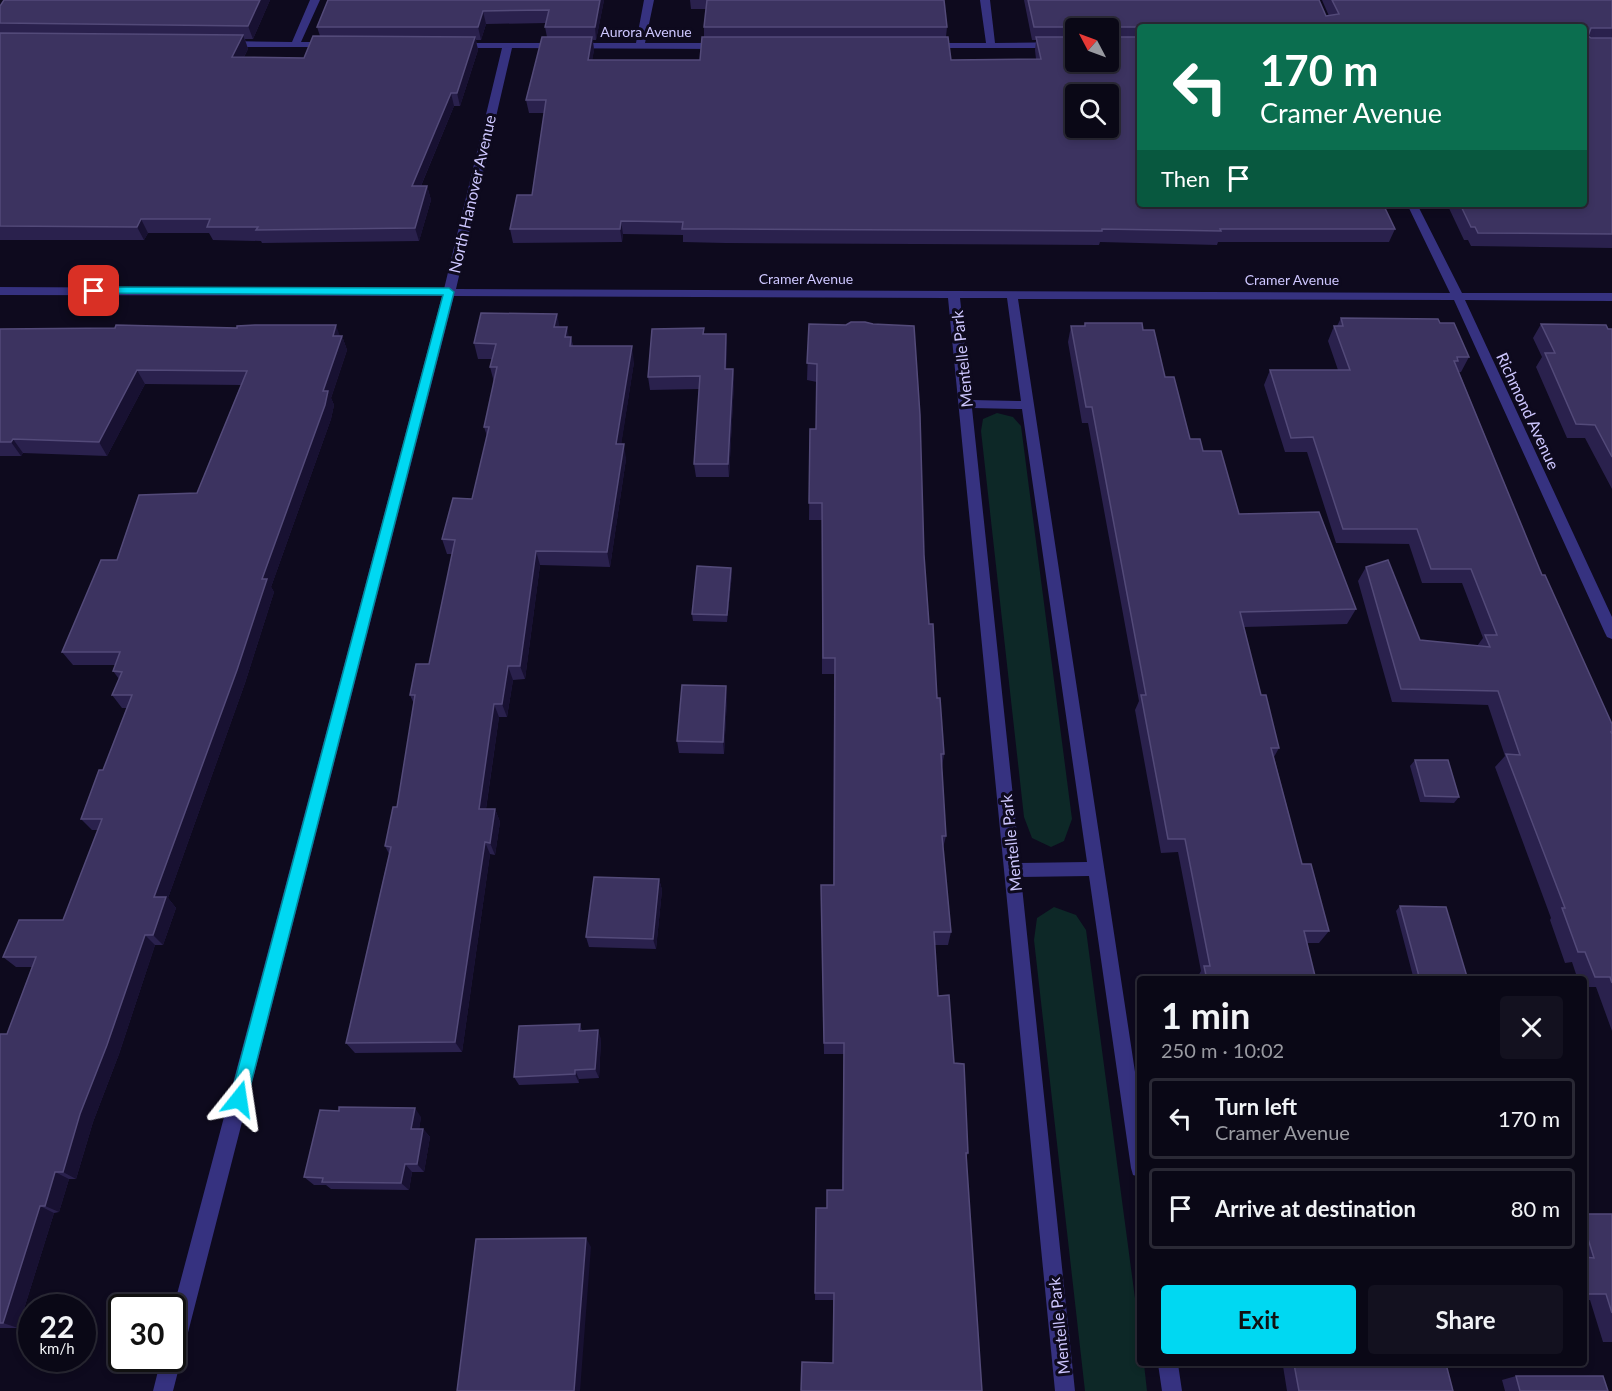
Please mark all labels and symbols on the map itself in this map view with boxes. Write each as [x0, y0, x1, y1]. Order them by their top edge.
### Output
north arrow [1065, 18, 1119, 72]
street label: Aurora Avenue [600, 23, 692, 40]
street label: North Hanover Avenue [444, 113, 499, 275]
pin [68, 265, 119, 316]
street label: Cramer Avenue [759, 270, 853, 287]
street label: Cramer Avenue [1245, 271, 1339, 288]
street label: Mentelle Park [947, 309, 976, 408]
street label: Richmond Avenue [1493, 349, 1564, 472]
street label: Mentelle Park [996, 793, 1025, 892]
position arrow [207, 1067, 271, 1131]
street label: Mentelle Park [1044, 1276, 1073, 1375]
speed limit sign: 30 [108, 1294, 186, 1372]

